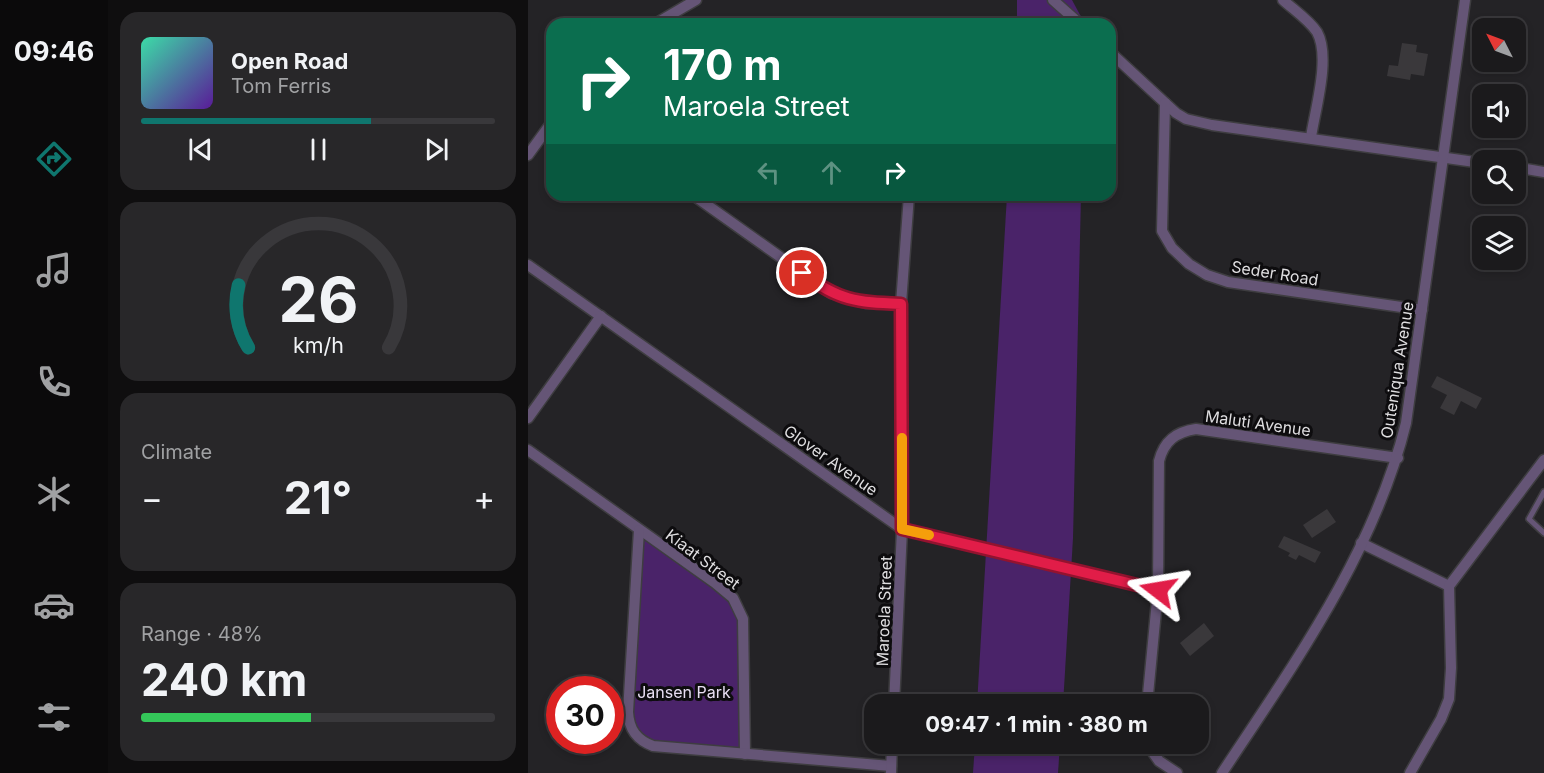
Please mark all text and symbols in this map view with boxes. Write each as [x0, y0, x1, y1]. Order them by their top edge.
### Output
north arrow [1472, 18, 1526, 72]
map controls [1472, 18, 1526, 270]
text: 09:46 [14, 35, 94, 68]
text: 170 m [663, 39, 781, 90]
icon: right [564, 42, 642, 120]
text: Open Road [231, 48, 348, 74]
text: Tom Ferris [231, 74, 331, 98]
button: sound [1472, 84, 1526, 138]
text: Maroela Street [663, 90, 850, 123]
icon: previous [184, 133, 217, 166]
icon: pause [302, 133, 335, 166]
icon: next [420, 133, 453, 166]
icon: directions [33, 138, 75, 180]
button: search [1472, 150, 1526, 204]
icon: left [752, 156, 785, 189]
icon: ahead [815, 156, 848, 189]
icon: right [878, 156, 911, 189]
button: layers [1472, 216, 1526, 270]
pin [776, 247, 827, 298]
icon: music [33, 249, 75, 291]
icon: arrive [785, 256, 818, 289]
street label: Seder Road [1230, 256, 1320, 290]
text: 26 [278, 263, 358, 338]
street label: Outeniqua Avenue [1376, 300, 1418, 440]
text: km/h [293, 333, 343, 359]
icon: phone [33, 361, 75, 403]
street label: Maluti Avenue [1204, 406, 1312, 440]
street label: Glover Avenue [780, 420, 882, 500]
text: Climate [141, 440, 212, 464]
text: 21° [284, 470, 352, 525]
icon: climate [33, 473, 75, 515]
text: − [141, 478, 163, 518]
text: + [473, 478, 495, 518]
street label: Kiaat Street [662, 525, 744, 593]
street label: Maroela Street [872, 555, 896, 667]
position arrow [1126, 558, 1190, 622]
icon: car [33, 584, 75, 626]
text: Range · 48% [141, 622, 263, 646]
text: 240 km [141, 652, 307, 707]
speed limit sign: 30 [546, 676, 624, 754]
park label: Jansen Park [637, 682, 731, 702]
icon: filters [33, 696, 75, 738]
text: 09:47 · 1 min · 380 m [925, 711, 1148, 737]

